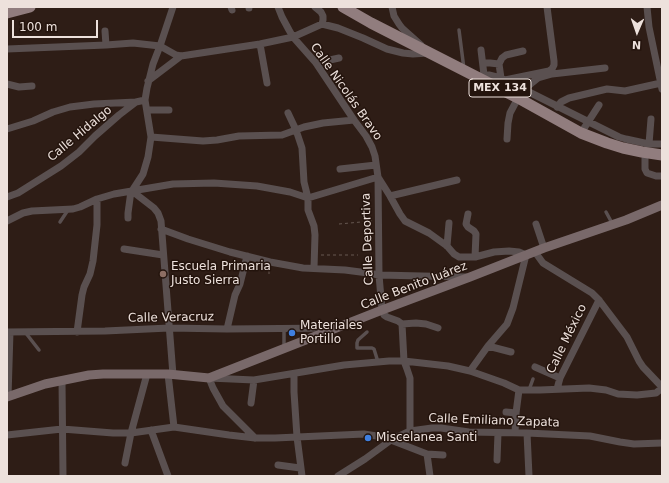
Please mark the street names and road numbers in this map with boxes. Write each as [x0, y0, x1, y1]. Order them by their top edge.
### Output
street label: Calle Nicolás Bravo [307, 41, 385, 143]
road number: MEX 134 [469, 79, 531, 97]
street label: Calle Hidalgo [45, 103, 115, 165]
street label: Calle Deportiva [359, 192, 377, 286]
street label: Calle Benito Juárez [359, 259, 469, 313]
street label: Calle México [544, 302, 590, 376]
street label: Calle Veracruz [128, 310, 214, 326]
street label: Calle Emiliano Zapata [428, 412, 560, 430]

